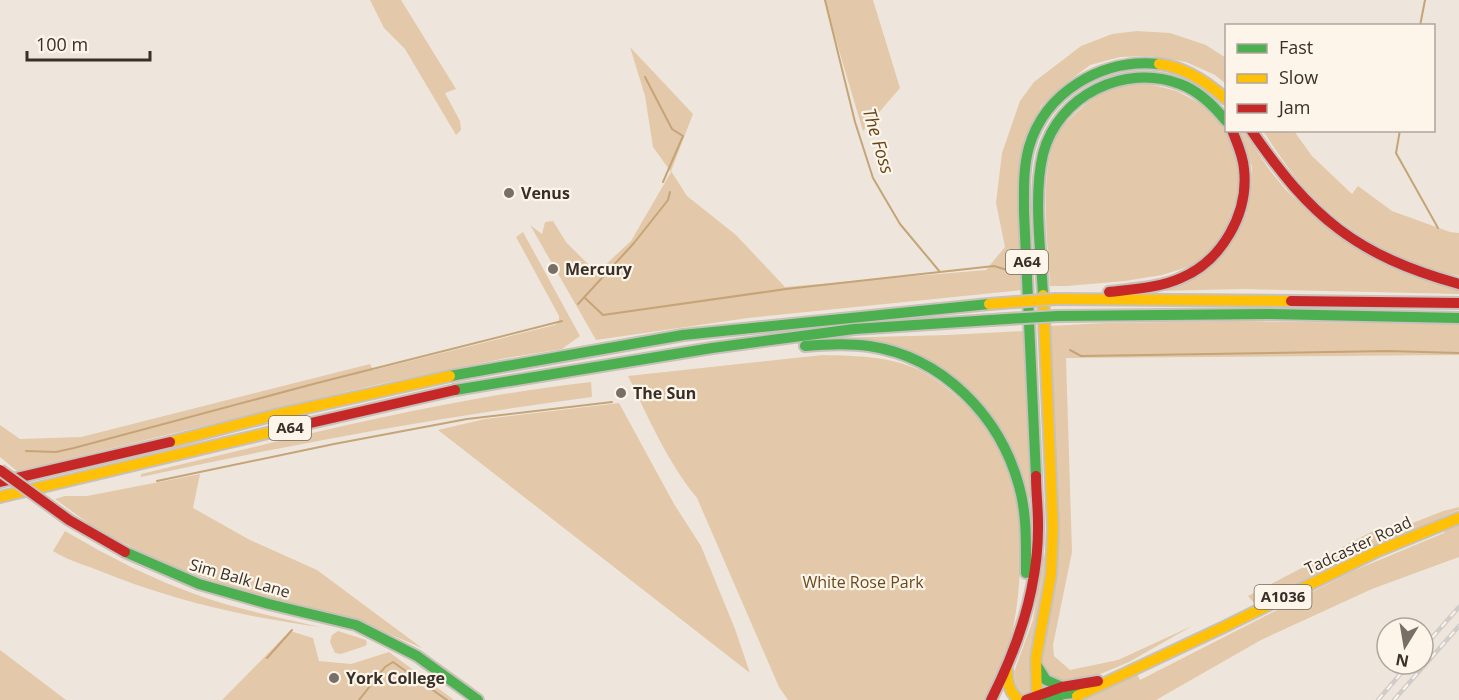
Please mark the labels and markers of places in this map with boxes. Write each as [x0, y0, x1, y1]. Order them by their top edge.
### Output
place label: Venus [521, 182, 570, 204]
marker: Venus [502, 186, 516, 200]
place label: Mercury [565, 258, 633, 280]
marker: Mercury [546, 262, 560, 276]
place label: The Sun [633, 382, 696, 404]
marker: The Sun [614, 386, 628, 400]
place label: York College [346, 667, 445, 689]
marker: York College [327, 671, 341, 685]

